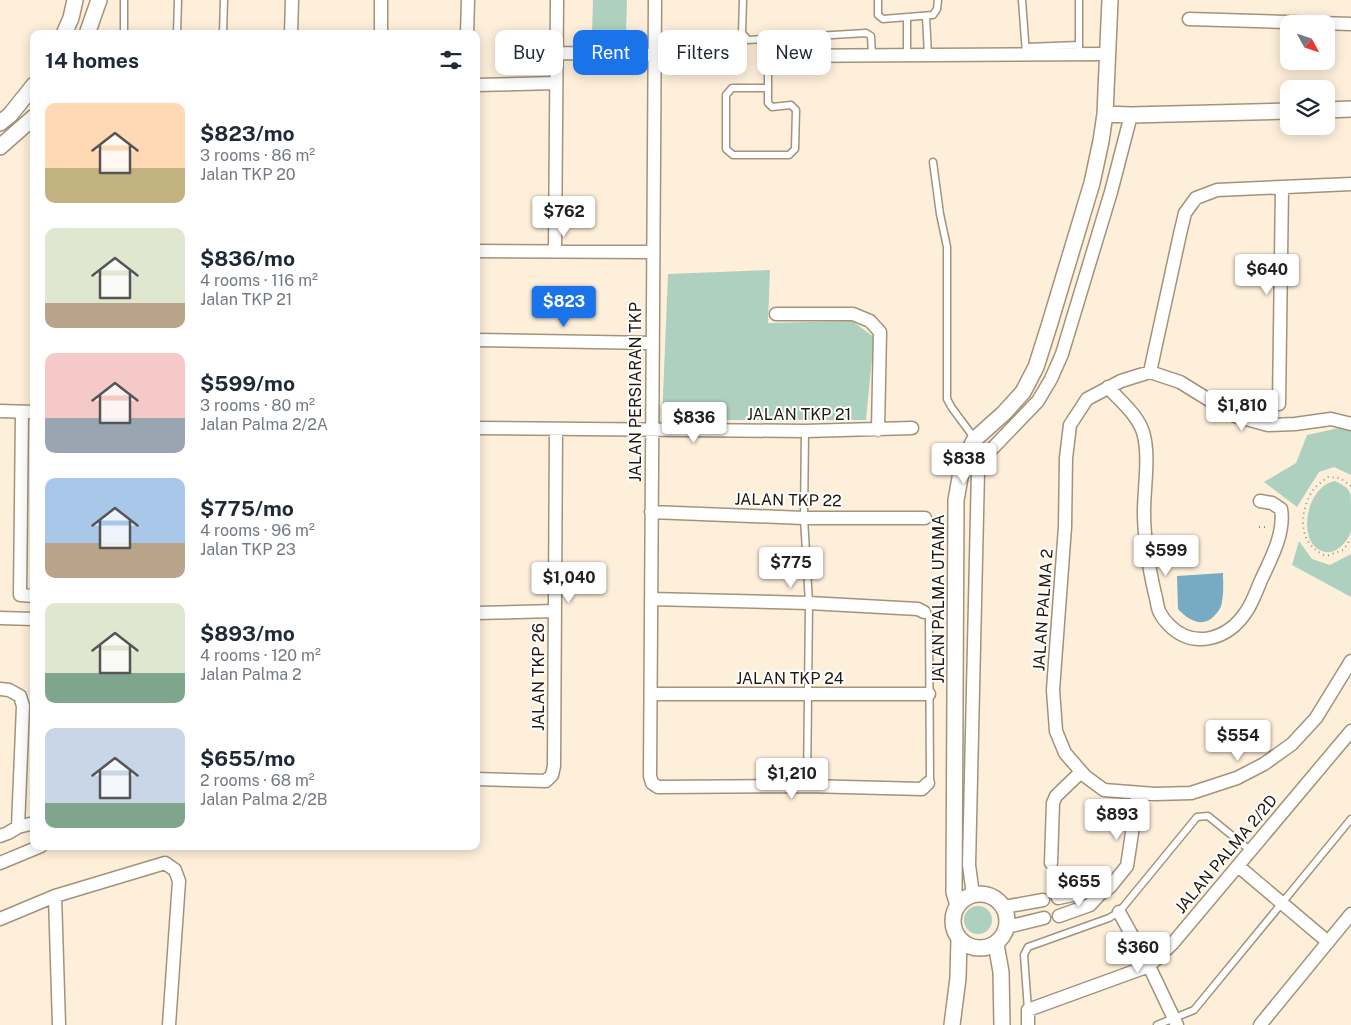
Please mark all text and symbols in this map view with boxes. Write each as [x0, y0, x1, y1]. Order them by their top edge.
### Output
north arrow [1280, 15, 1335, 70]
map controls [1280, 15, 1335, 135]
chip: Buy [495, 30, 563, 75]
chip: Rent [573, 30, 648, 75]
chip: Filters [658, 30, 747, 75]
chip: New [757, 30, 831, 75]
icon: filters [437, 46, 465, 74]
text: 14 homes [45, 48, 139, 73]
button: layers [1280, 80, 1335, 135]
text: $823/mo [200, 121, 295, 146]
icon: home [85, 123, 145, 183]
text: 3 rooms · 86 m² [200, 146, 315, 165]
text: Jalan TKP 20 [200, 165, 296, 184]
pin: $762 [534, 196, 594, 238]
text: $762 [543, 202, 585, 221]
text: $836/mo [200, 246, 295, 271]
icon: home [85, 248, 145, 308]
pin: $640 [1237, 254, 1297, 296]
text: $640 [1246, 260, 1288, 279]
text: 4 rooms · 116 m² [200, 271, 318, 290]
pin: $823 [534, 286, 594, 328]
text: Jalan TKP 21 [200, 290, 292, 309]
text: $823 [543, 292, 585, 311]
street label: JALAN PERSIARAN TKP [626, 302, 645, 482]
text: $599/mo [200, 371, 295, 396]
icon: home [85, 373, 145, 433]
pin: $1,810 [1201, 390, 1283, 432]
text: 3 rooms · 80 m² [200, 396, 315, 415]
text: $1,810 [1217, 396, 1267, 415]
pin: $836 [664, 402, 724, 444]
street label: JALAN TKP 21 [747, 405, 851, 424]
text: $836 [673, 408, 715, 427]
text: Jalan Palma 2/2A [200, 415, 328, 434]
pin: $838 [934, 442, 994, 485]
text: $838 [943, 449, 985, 468]
street label: JALAN TKP 22 [734, 490, 842, 510]
text: $775/mo [200, 496, 294, 521]
icon: home [85, 498, 145, 558]
street label: JALAN PALMA UTAMA [929, 514, 948, 684]
text: 4 rooms · 96 m² [200, 521, 315, 540]
pin: $599 [1136, 534, 1196, 577]
text: Jalan TKP 23 [200, 540, 296, 559]
text: $599 [1145, 541, 1187, 560]
pin: $775 [761, 546, 821, 589]
street label: JALAN PALMA 2 [1029, 548, 1057, 672]
text: $775 [770, 553, 812, 572]
pin: $1,040 [528, 562, 610, 604]
text: $1,040 [542, 568, 596, 587]
text: $893/mo [200, 621, 295, 646]
icon: home [85, 623, 145, 683]
street label: JALAN TKP 26 [529, 623, 548, 731]
text: 4 rooms · 120 m² [200, 646, 321, 665]
text: Jalan Palma 2 [200, 665, 302, 684]
street label: JALAN TKP 24 [736, 669, 844, 688]
pin: $554 [1208, 720, 1268, 762]
text: $554 [1217, 726, 1259, 745]
text: $655/mo [200, 746, 295, 771]
icon: home [85, 748, 145, 808]
pin: $1,210 [751, 758, 833, 800]
text: $1,210 [767, 764, 817, 783]
text: 2 rooms · 68 m² [200, 771, 315, 790]
text: Jalan Palma 2/2B [200, 790, 327, 809]
street label: JALAN PALMA 2/2D [1171, 791, 1281, 917]
pin: $893 [1087, 798, 1147, 841]
text: $893 [1096, 805, 1138, 824]
pin: $655 [1049, 866, 1109, 908]
text: $655 [1057, 872, 1101, 891]
pin: $360 [1108, 932, 1168, 974]
text: $360 [1117, 938, 1159, 957]

